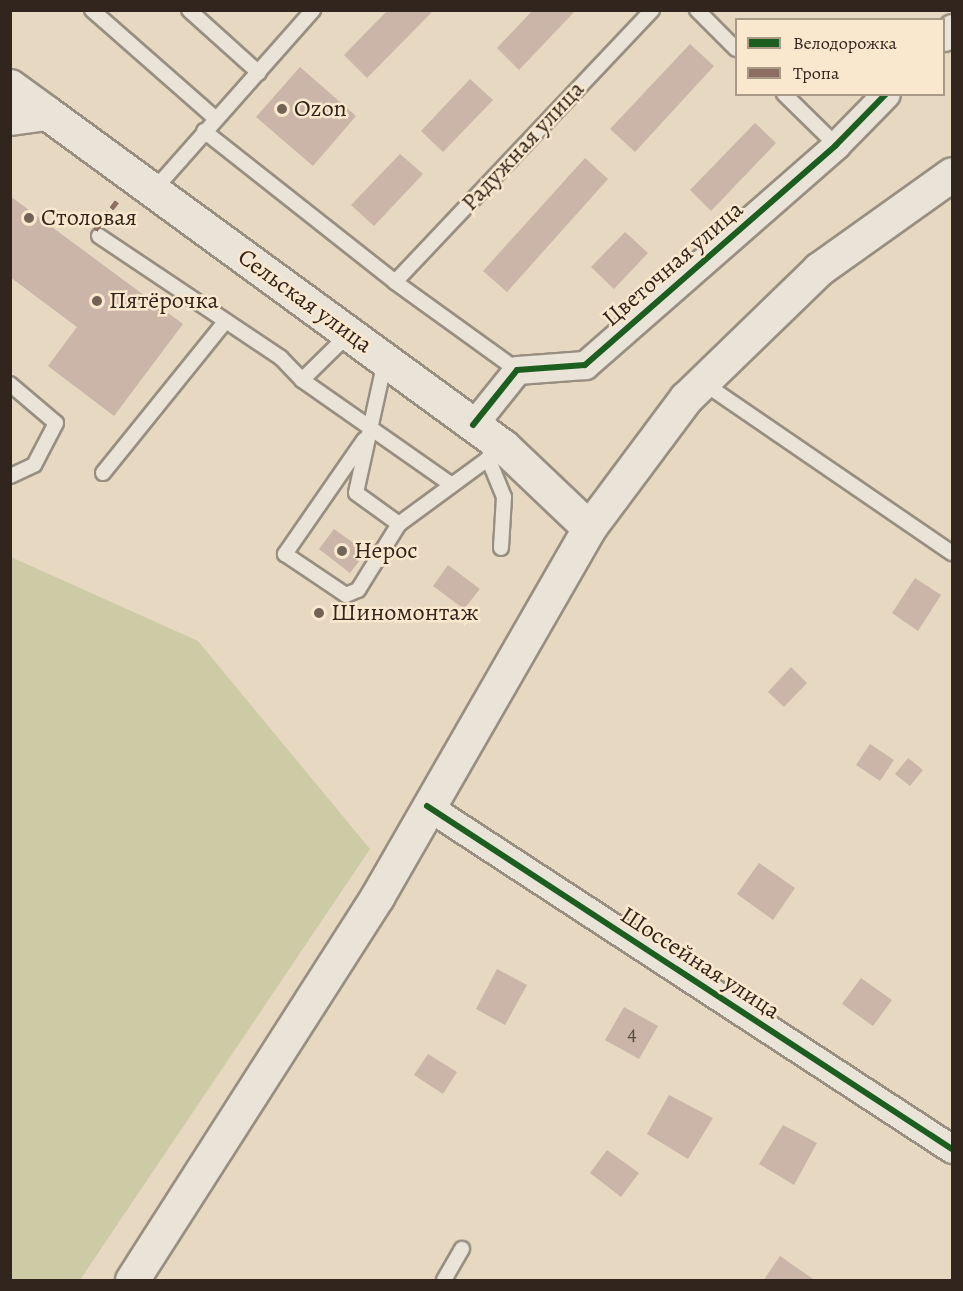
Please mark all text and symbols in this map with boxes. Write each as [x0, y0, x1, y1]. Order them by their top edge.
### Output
legend [735, 18, 945, 96]
text: Велодорожка [793, 31, 897, 55]
text: Тропа [793, 61, 839, 85]
street label: Радужная улица [455, 75, 591, 217]
place label: Ozon [294, 95, 347, 123]
marker: Ozon [275, 102, 289, 116]
street label: Цветочная улица [597, 195, 749, 333]
place label: Столовая [41, 204, 137, 232]
marker: Столовая [22, 211, 36, 225]
street label: Сельская улица [232, 243, 378, 359]
place label: Пятёрочка [109, 287, 219, 315]
marker: Пятёрочка [90, 294, 104, 308]
place label: Нерос [354, 537, 418, 565]
marker: Нерос [335, 544, 349, 558]
place label: Шиномонтаж [331, 599, 478, 627]
marker: Шиномонтаж [312, 606, 326, 620]
street label: Шоссейная улица [615, 901, 785, 1025]
house number: 4 [627, 1020, 637, 1046]

